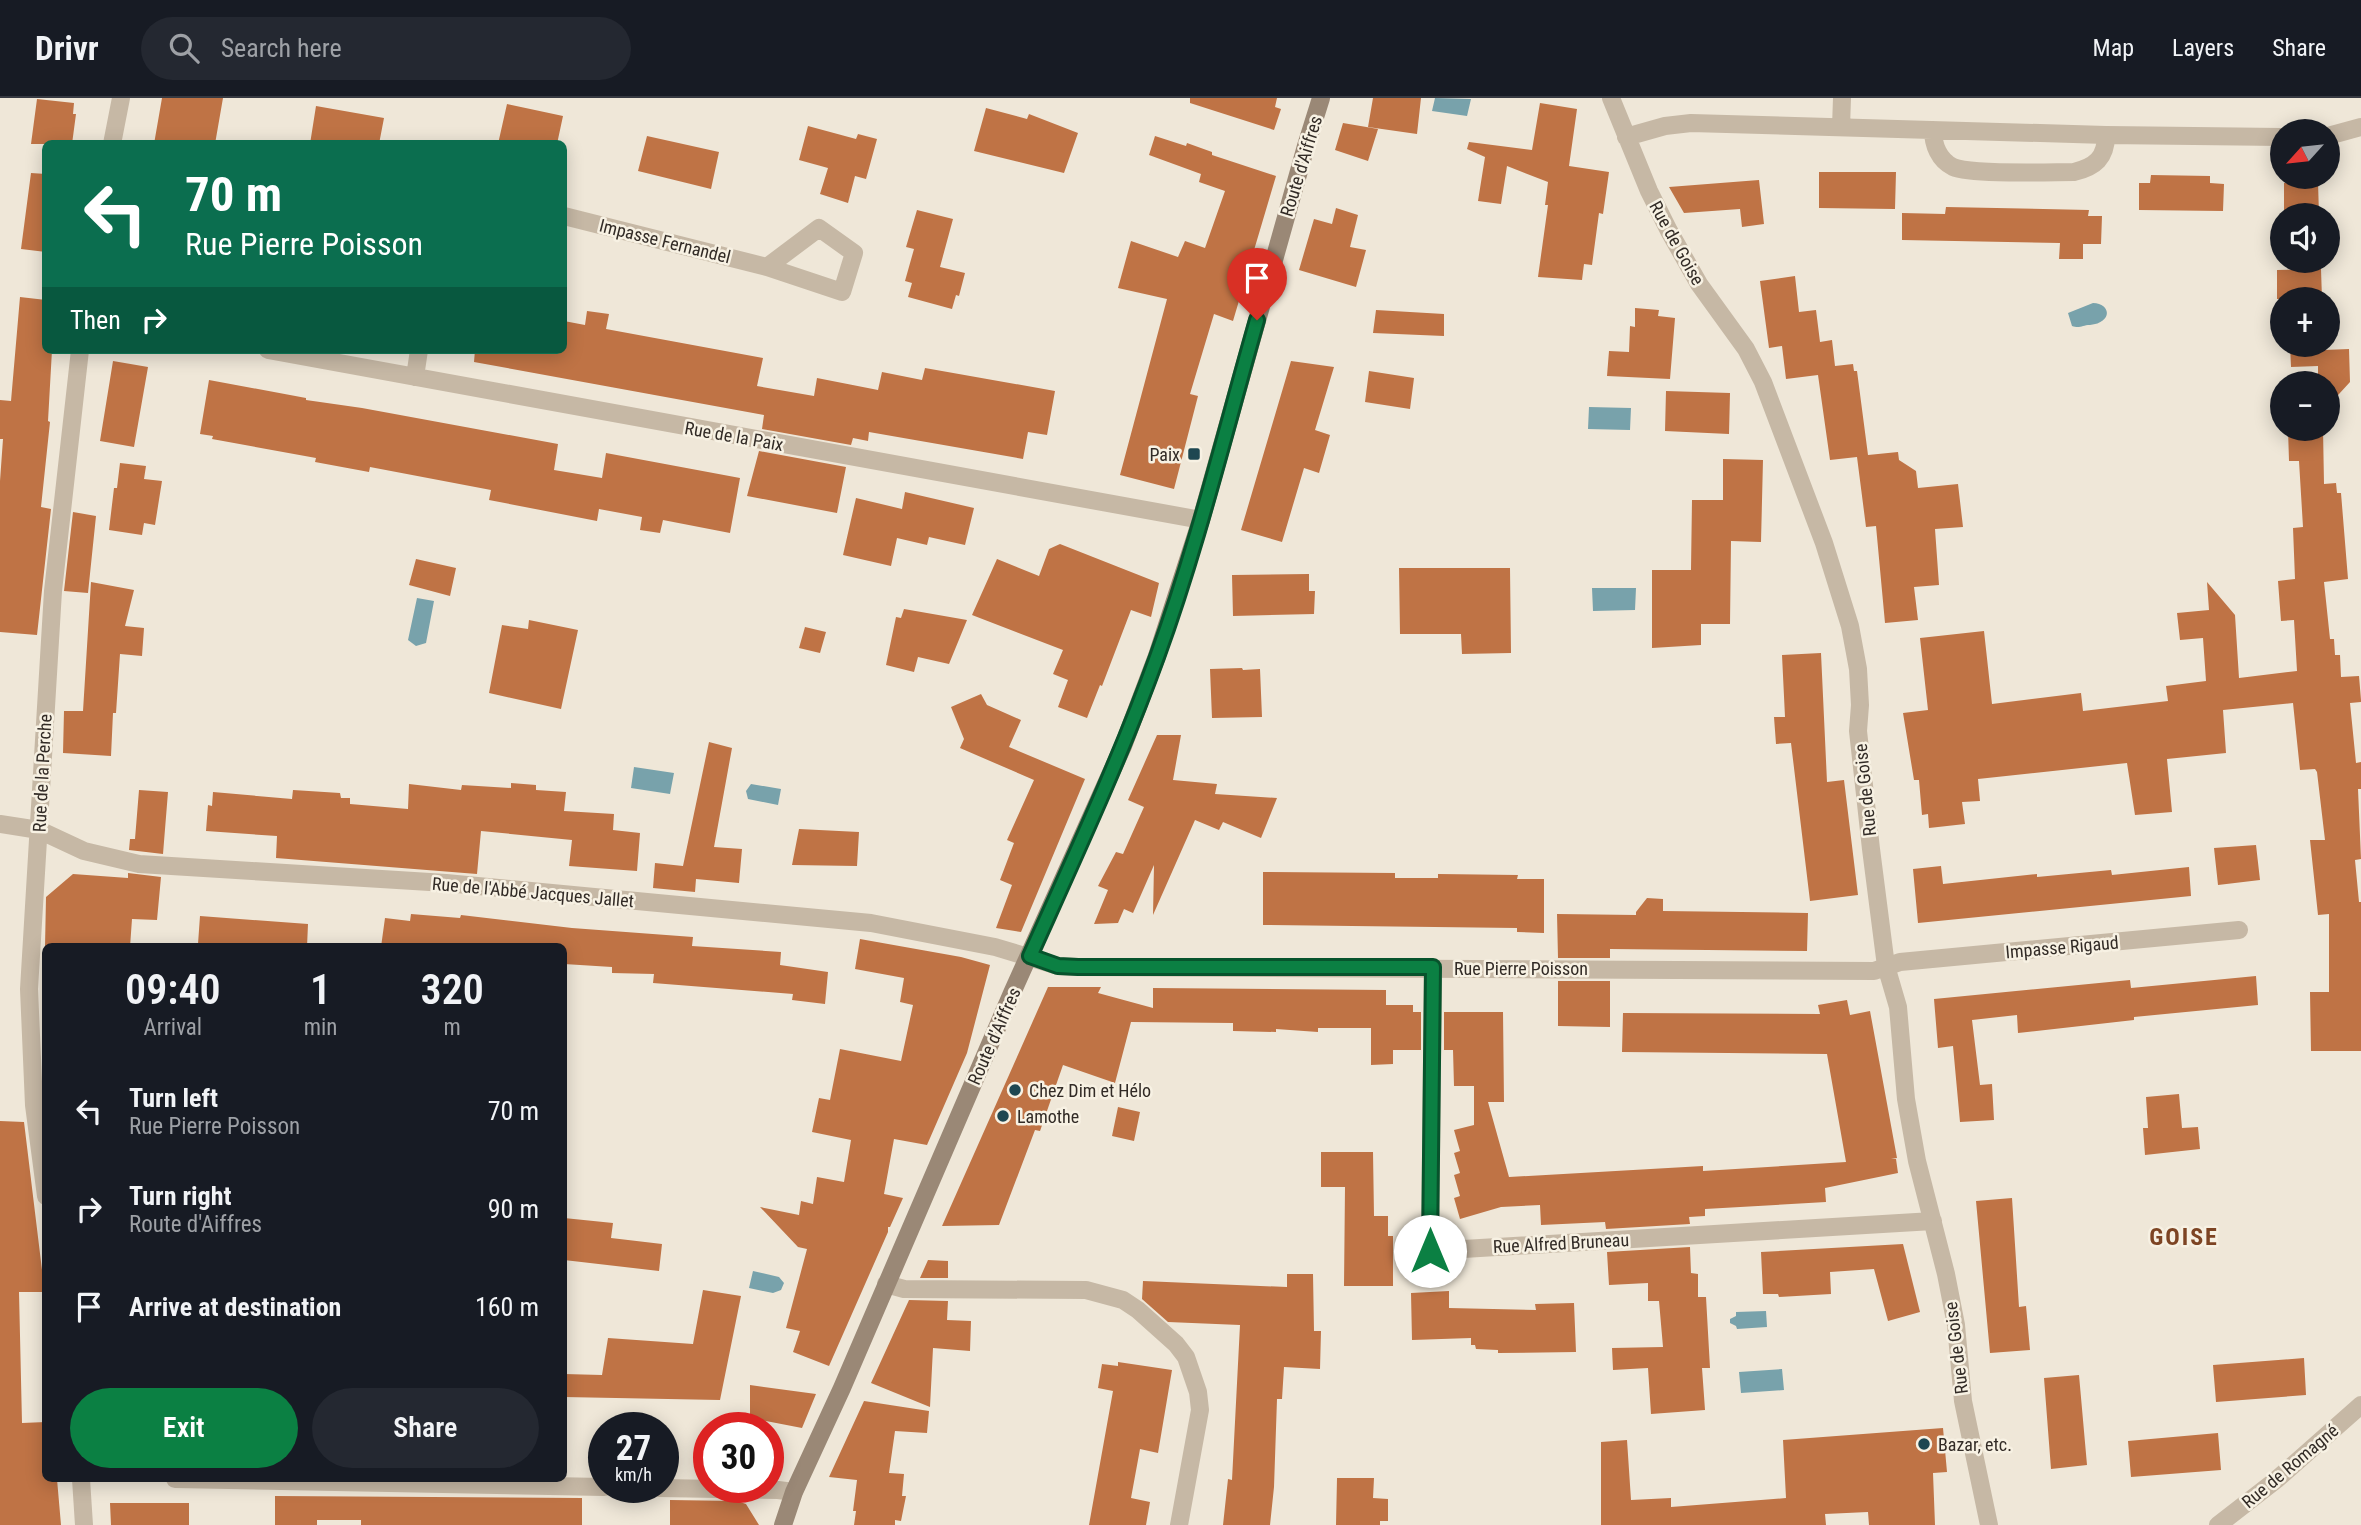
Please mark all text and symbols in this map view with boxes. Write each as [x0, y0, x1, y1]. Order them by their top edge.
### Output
search box [141, 17, 631, 80]
text: Drivr [35, 29, 99, 68]
icon: search [165, 29, 203, 67]
text: Search here [221, 33, 342, 63]
text: Map [2093, 34, 2134, 62]
text: Layers [2172, 34, 2234, 62]
text: Share [2272, 34, 2326, 62]
street label: Route d'Aiffres [1276, 113, 1326, 219]
north arrow [2270, 119, 2340, 189]
map controls [2270, 119, 2340, 441]
text: 70 m [185, 166, 282, 223]
icon: left [70, 168, 161, 259]
street label: Rue de Goise [1645, 197, 1709, 289]
button: sound [2270, 203, 2340, 273]
street label: Impasse Fernandel [597, 215, 733, 267]
text: Rue Pierre Poisson [185, 225, 423, 263]
pin [1227, 248, 1287, 320]
icon: arrive [1238, 259, 1276, 297]
button: + [2270, 287, 2340, 357]
icon: right [135, 301, 173, 339]
text: Then [70, 305, 121, 335]
button: − [2270, 371, 2340, 441]
street label: Rue de la Paix [683, 417, 785, 455]
place label: Paix [1149, 444, 1180, 465]
marker: Paix [1186, 446, 1202, 462]
street label: Rue de la Perche [28, 713, 56, 833]
street label: Rue de Goise [1850, 743, 1880, 837]
street label: Rue de l'Abbé Jacques Jallet [431, 873, 635, 911]
street label: Impasse Rigaud [2005, 932, 2119, 962]
street label: Rue Pierre Poisson [1454, 958, 1588, 979]
text: 09:40 [125, 965, 221, 1014]
text: 1 [310, 965, 331, 1014]
text: 320 [421, 965, 484, 1014]
street label: Route d'Aiffres [963, 984, 1025, 1088]
text: Arrival [144, 1014, 202, 1041]
text: min [304, 1014, 337, 1041]
text: m [444, 1014, 461, 1041]
place label: Chez Dim et Hélo [1029, 1080, 1151, 1101]
marker: Chez Dim et Hélo [1007, 1082, 1023, 1098]
text: Turn left [129, 1083, 218, 1113]
icon: left [70, 1092, 108, 1130]
text: 70 m [488, 1096, 539, 1126]
place label: Lamothe [1017, 1106, 1079, 1127]
marker: Lamothe [995, 1108, 1011, 1124]
text: Rue Pierre Poisson [129, 1113, 300, 1140]
text: Turn right [129, 1181, 231, 1211]
icon: right [70, 1190, 108, 1228]
text: 90 m [488, 1194, 539, 1224]
text: Route d'Aiffres [129, 1211, 262, 1238]
position arrow [1393, 1214, 1467, 1288]
district label: GOISE [2149, 1223, 2219, 1251]
street label: Rue Alfred Bruneau [1492, 1229, 1630, 1257]
icon: arrive [70, 1288, 108, 1326]
text: Arrive at destination [129, 1292, 341, 1322]
text: 160 m [475, 1292, 539, 1322]
street label: Rue de Goise [1940, 1301, 1972, 1395]
button: Exit [70, 1388, 298, 1468]
button: Share [312, 1388, 539, 1468]
speed limit sign: 30 [693, 1412, 784, 1503]
street label: Rue de Romagné [2238, 1420, 2342, 1512]
text: 27 [616, 1428, 651, 1469]
place label: Bazar, etc. [1938, 1434, 2012, 1455]
marker: Bazar, etc. [1916, 1436, 1932, 1452]
text: km/h [615, 1464, 652, 1485]

